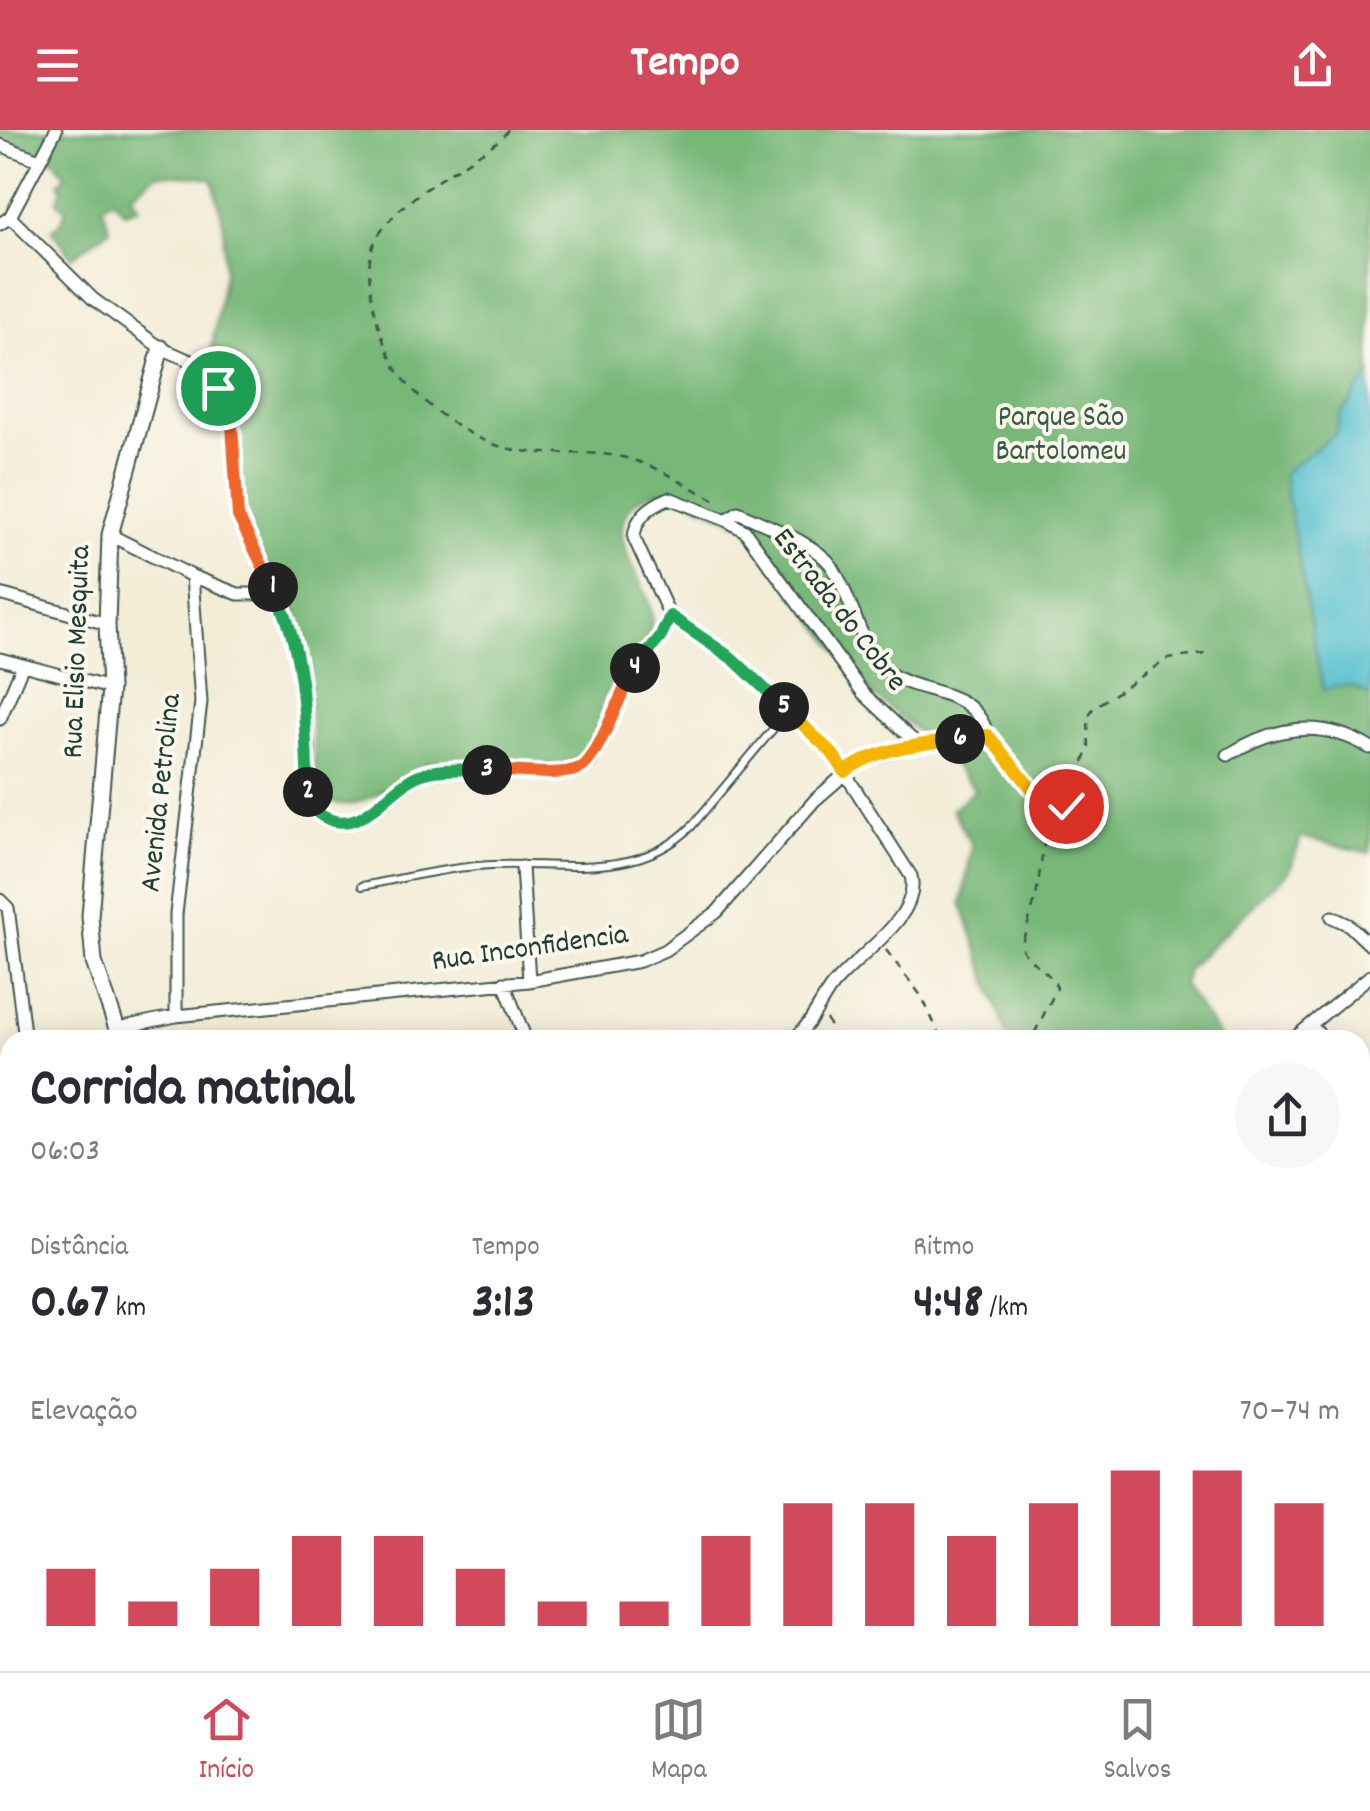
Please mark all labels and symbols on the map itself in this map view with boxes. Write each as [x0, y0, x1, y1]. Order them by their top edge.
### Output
pin [176, 346, 261, 431]
park label: Parque São Bartolomeu [995, 398, 1127, 475]
street label: Estrada do Cobre [760, 520, 916, 702]
street label: Rua Elisio Mesquita [54, 544, 104, 759]
pin: 1 [248, 562, 298, 612]
pin: 4 [610, 643, 660, 693]
pin: 5 [759, 682, 809, 732]
street label: Avenida Petrolina [131, 691, 195, 894]
pin: 6 [935, 714, 985, 764]
pin: 3 [462, 745, 512, 795]
pin [1024, 764, 1109, 849]
pin: 2 [283, 767, 333, 817]
street label: Rua Inconfidencia [429, 915, 632, 985]

